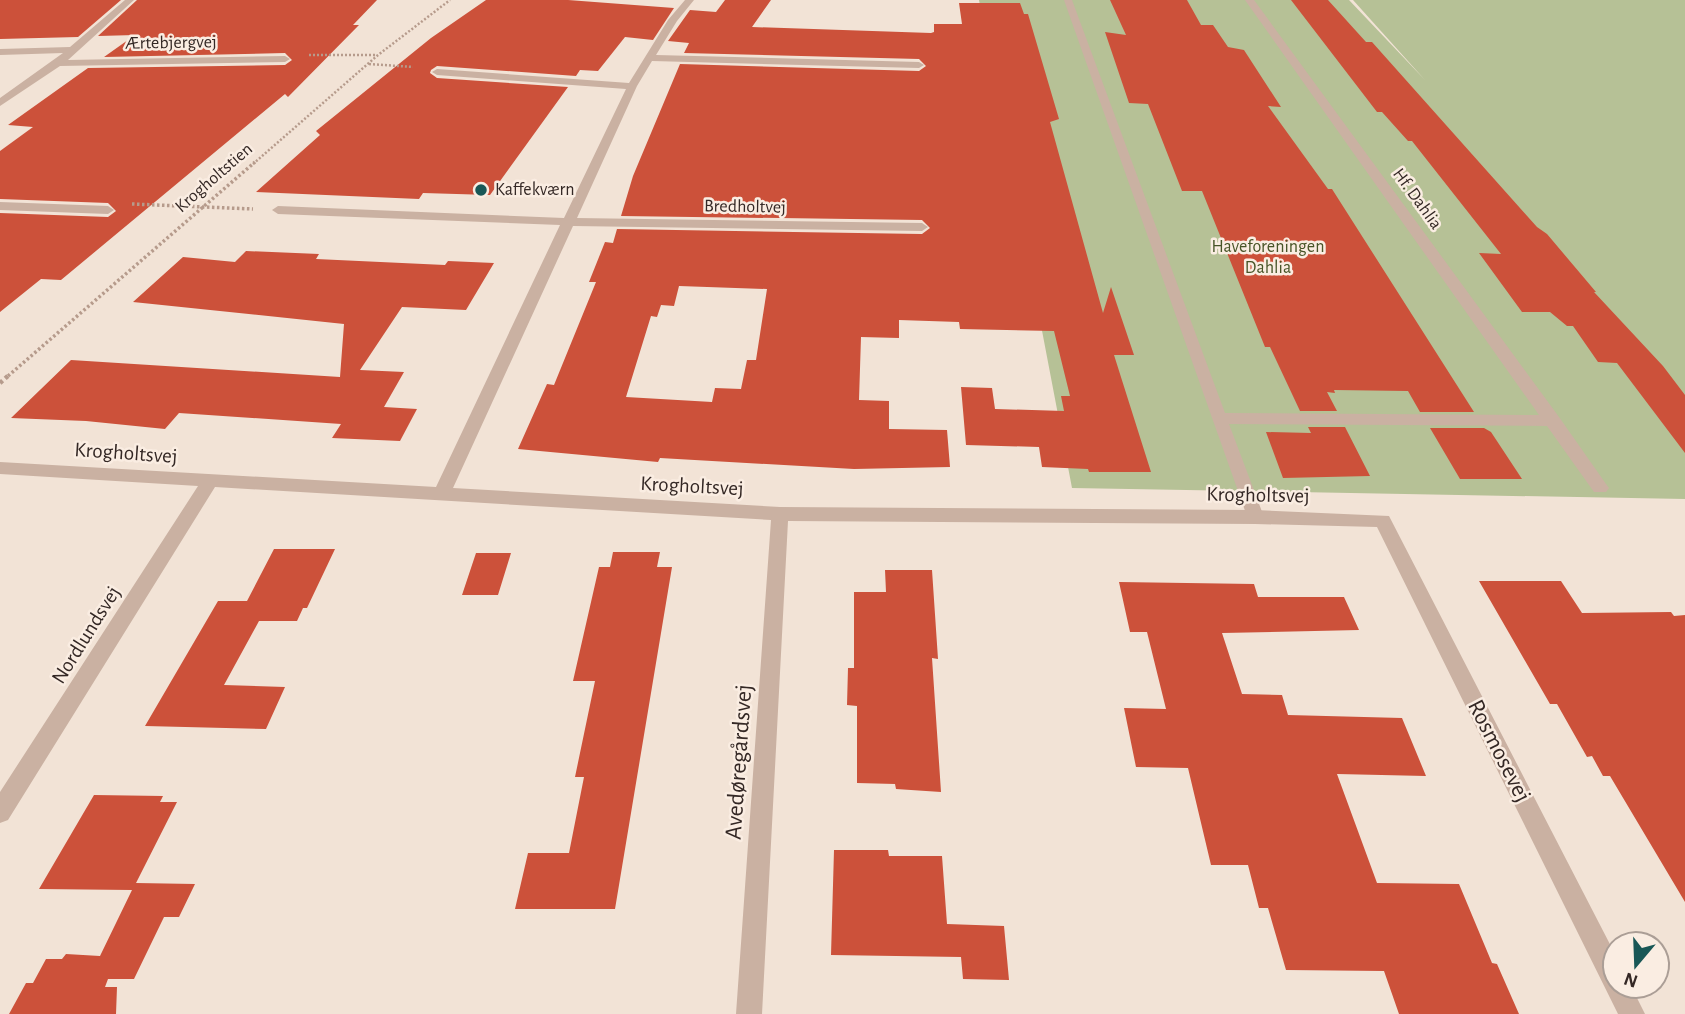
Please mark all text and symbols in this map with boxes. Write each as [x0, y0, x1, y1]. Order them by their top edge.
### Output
street label: Ærtebjergvej [124, 33, 217, 53]
street label: Krogholtstien [172, 140, 256, 216]
street label: Hf. Dahlia [1389, 165, 1445, 233]
place label: Kaffekværn [495, 181, 575, 199]
marker: Kaffekværn [473, 182, 489, 198]
street label: Bredholtvej [704, 197, 786, 217]
park label: Haveforeningen Dahlia [1212, 238, 1324, 277]
street label: Krogholtsvej [74, 439, 178, 467]
street label: Krogholtsvej [640, 473, 744, 499]
street label: Krogholtsvej [1206, 484, 1310, 506]
street label: Nordlundsvej [48, 583, 124, 687]
street label: Avedøregårdsvej [722, 684, 756, 840]
street label: Rosmosevej [1463, 696, 1535, 806]
north arrow [1601, 930, 1671, 1000]
text: N [1622, 969, 1640, 991]

